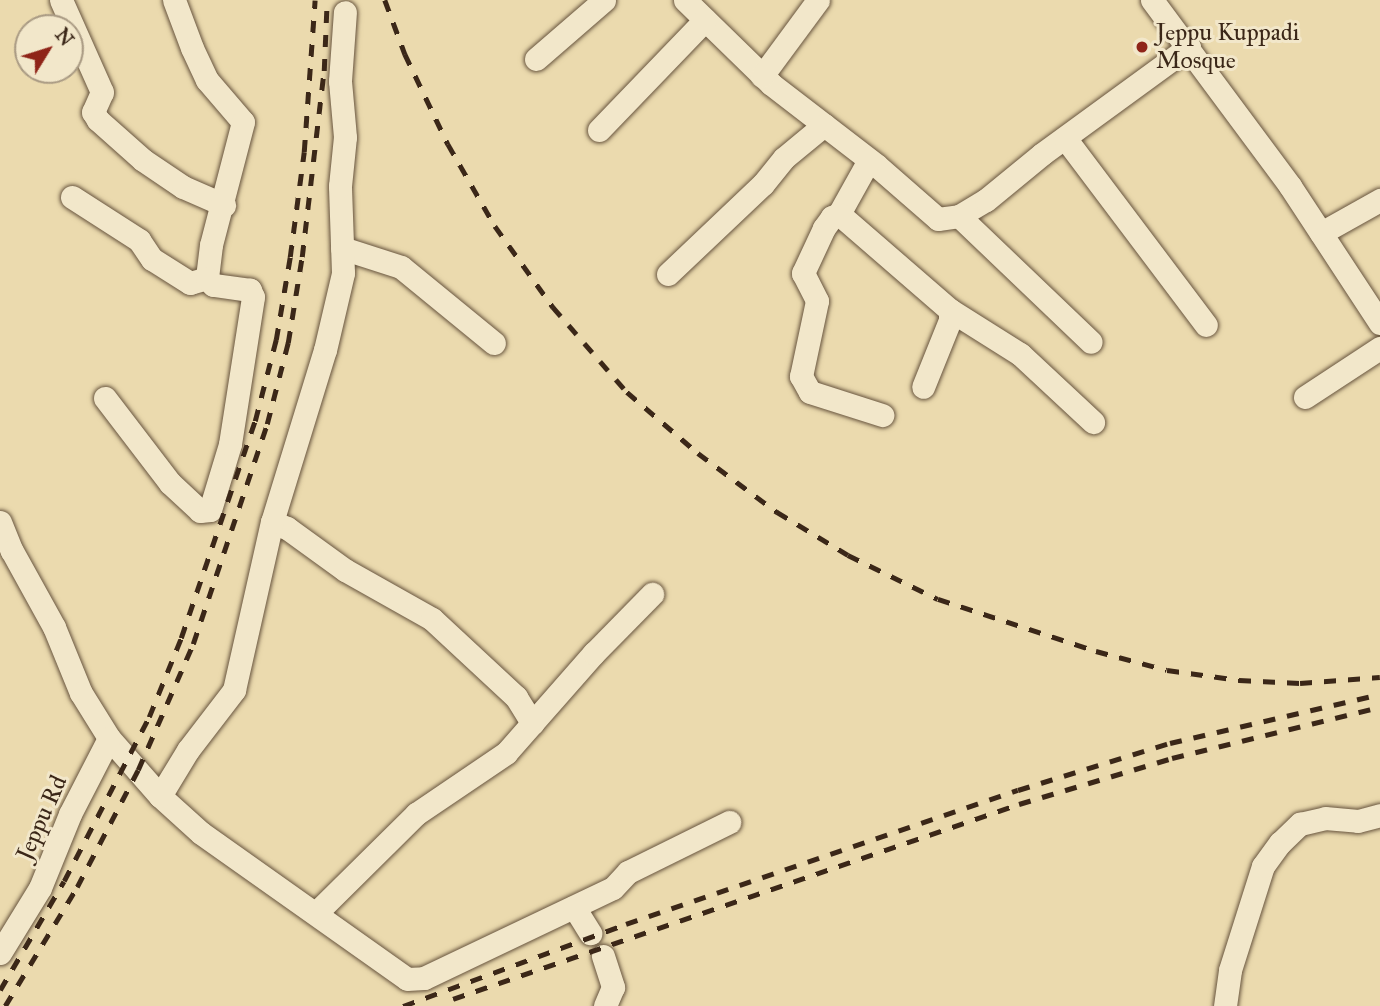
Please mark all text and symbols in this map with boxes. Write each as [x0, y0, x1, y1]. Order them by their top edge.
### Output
north arrow [14, 14, 84, 84]
place label: Jeppu Kuppadi Mosque [1156, 19, 1299, 75]
text: N [50, 24, 78, 50]
marker: Jeppu Kuppadi Mosque [1134, 39, 1150, 55]
street label: Jeppu Rd [11, 771, 73, 865]

